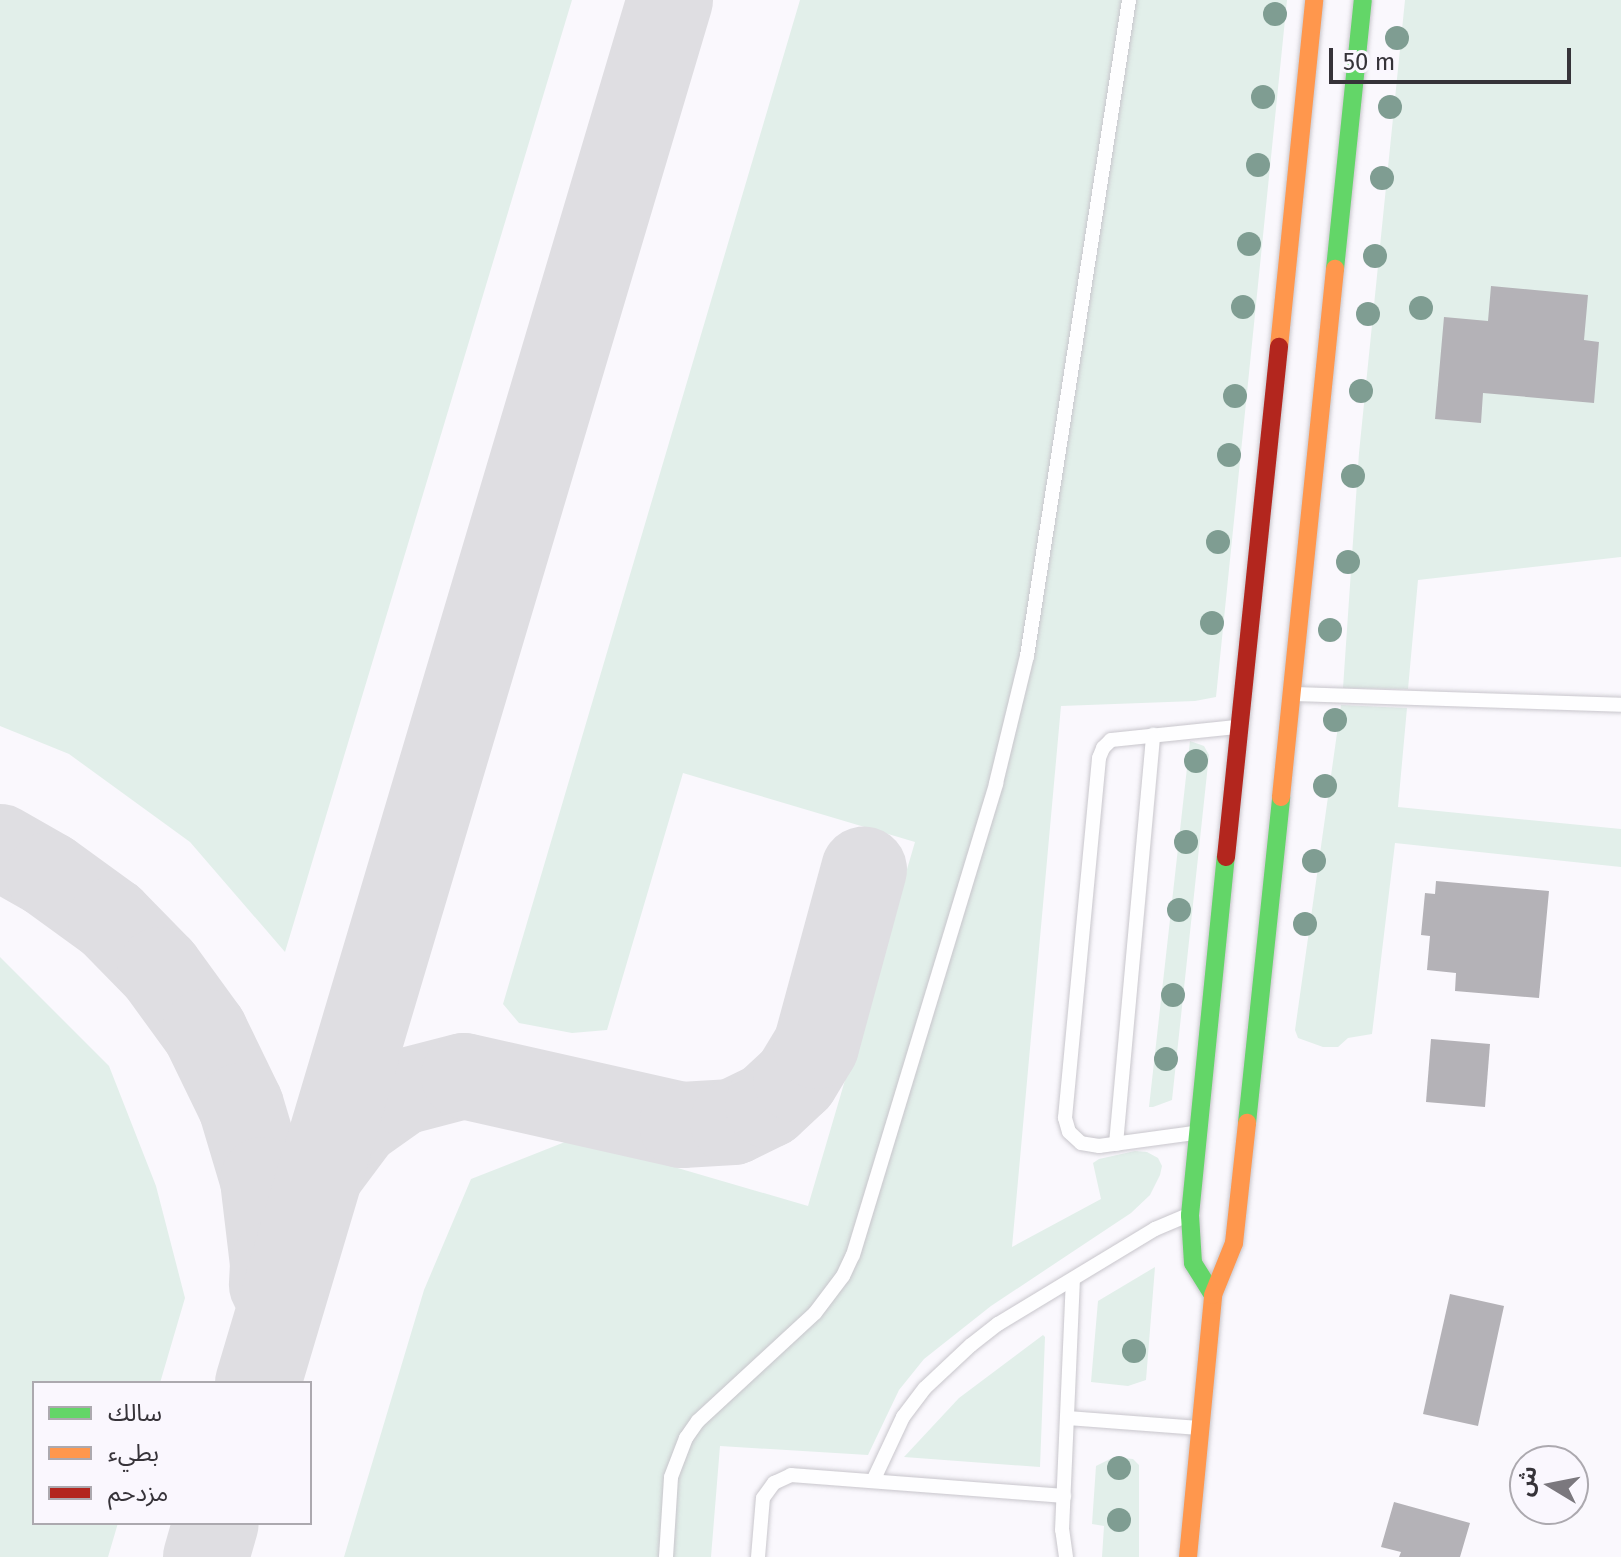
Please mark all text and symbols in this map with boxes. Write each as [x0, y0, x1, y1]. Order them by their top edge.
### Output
scale bar [1333, 32, 1575, 82]
text: 50 m [1343, 48, 1395, 76]
legend [32, 1381, 312, 1525]
text: سالك [108, 1399, 162, 1427]
text: بطيء [108, 1439, 159, 1467]
north arrow [1509, 1445, 1589, 1525]
text: ش [1511, 1464, 1543, 1498]
text: مزدحم [108, 1479, 168, 1507]

